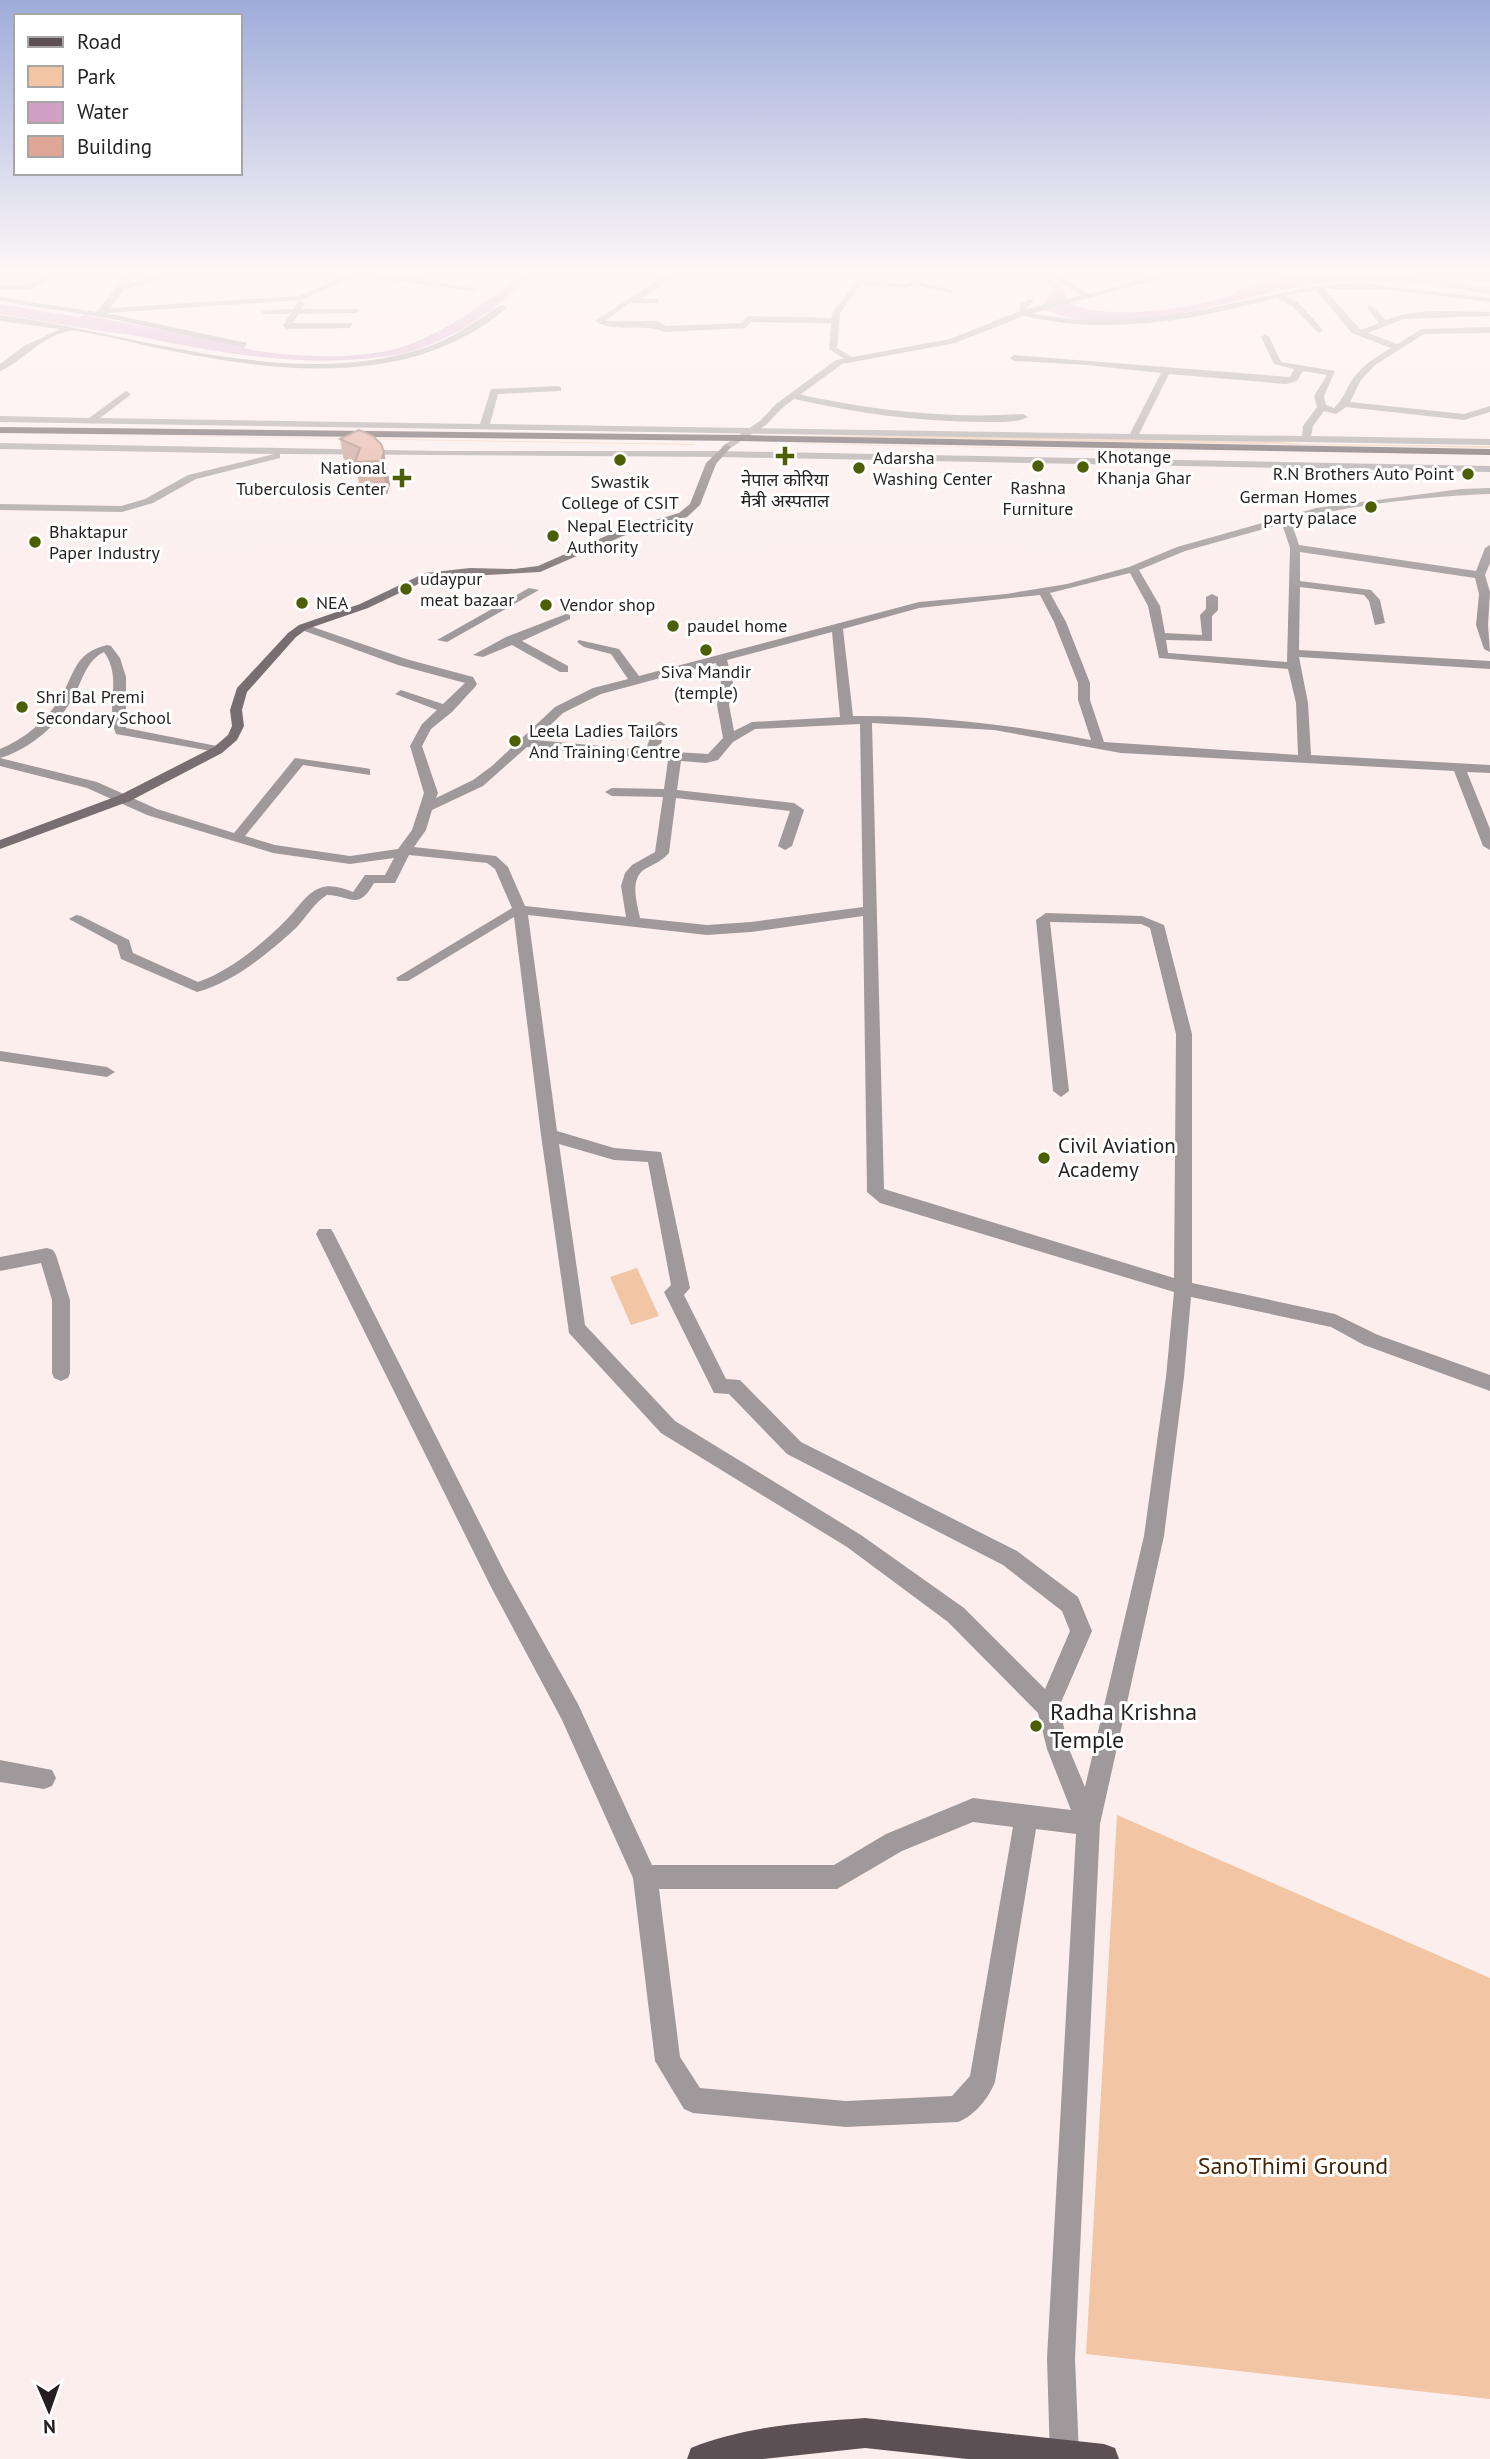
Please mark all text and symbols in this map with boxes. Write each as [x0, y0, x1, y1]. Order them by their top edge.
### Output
legend [14, 14, 242, 175]
text: Road [77, 28, 121, 55]
text: Park [77, 63, 116, 90]
text: Water [77, 98, 129, 125]
text: Building [77, 133, 152, 160]
place label: Khotange Khanja Ghar [1097, 445, 1191, 489]
marker: नेपाल कोरिया मैत्री अस्पताल [775, 446, 795, 466]
place label: Adarsha Washing Center [873, 446, 992, 490]
marker: Swastik College of CSIT [612, 452, 628, 468]
place label: National Tuberculosis Center [236, 456, 387, 500]
marker: Rashna Furniture [1030, 458, 1046, 474]
marker: Khotange Khanja Ghar [1075, 459, 1091, 475]
marker: Adarsha Washing Center [851, 460, 867, 476]
place label: R.N Brothers Auto Point [1273, 462, 1454, 485]
marker: R.N Brothers Auto Point [1460, 466, 1476, 482]
marker: National Tuberculosis Center [392, 468, 412, 488]
place label: नेपाल कोरिया मैत्री अस्पताल [741, 468, 830, 512]
place label: Swastik College of CSIT [561, 470, 679, 514]
place label: Rashna Furniture [1003, 476, 1073, 520]
place label: German Homes party palace [1239, 485, 1357, 529]
marker: German Homes party palace [1363, 499, 1379, 515]
place label: Nepal Electricity Authority [567, 514, 694, 558]
place label: Bhaktapur Paper Industry [49, 520, 160, 564]
marker: Nepal Electricity Authority [545, 528, 561, 544]
marker: Bhaktapur Paper Industry [27, 534, 43, 550]
place label: udaypur meat bazaar [420, 567, 514, 611]
marker: udaypur meat bazaar [398, 581, 414, 597]
place label: NEA [316, 591, 349, 614]
place label: Vendor shop [559, 593, 655, 616]
marker: NEA [294, 595, 310, 611]
marker: Vendor shop [538, 597, 554, 613]
place label: paudel home [687, 614, 788, 637]
marker: paudel home [665, 618, 681, 634]
marker: Siva Mandir (temple) [698, 642, 714, 658]
place label: Siva Mandir (temple) [661, 660, 751, 704]
place label: Shri Bal Premi Secondary School [36, 685, 172, 729]
marker: Shri Bal Premi Secondary School [14, 699, 30, 715]
place label: Leela Ladies Tailors And Training Centre [529, 719, 680, 763]
marker: Leela Ladies Tailors And Training Centre [507, 733, 523, 749]
place label: Civil Aviation Academy [1058, 1132, 1176, 1183]
marker: Civil Aviation Academy [1036, 1150, 1052, 1166]
place label: Radha Krishna Temple [1050, 1696, 1197, 1755]
marker: Radha Krishna Temple [1028, 1718, 1044, 1734]
park label: SanoThimi Ground [1198, 2150, 1388, 2181]
north arrow [14, 2375, 84, 2445]
text: N [43, 2415, 56, 2439]

